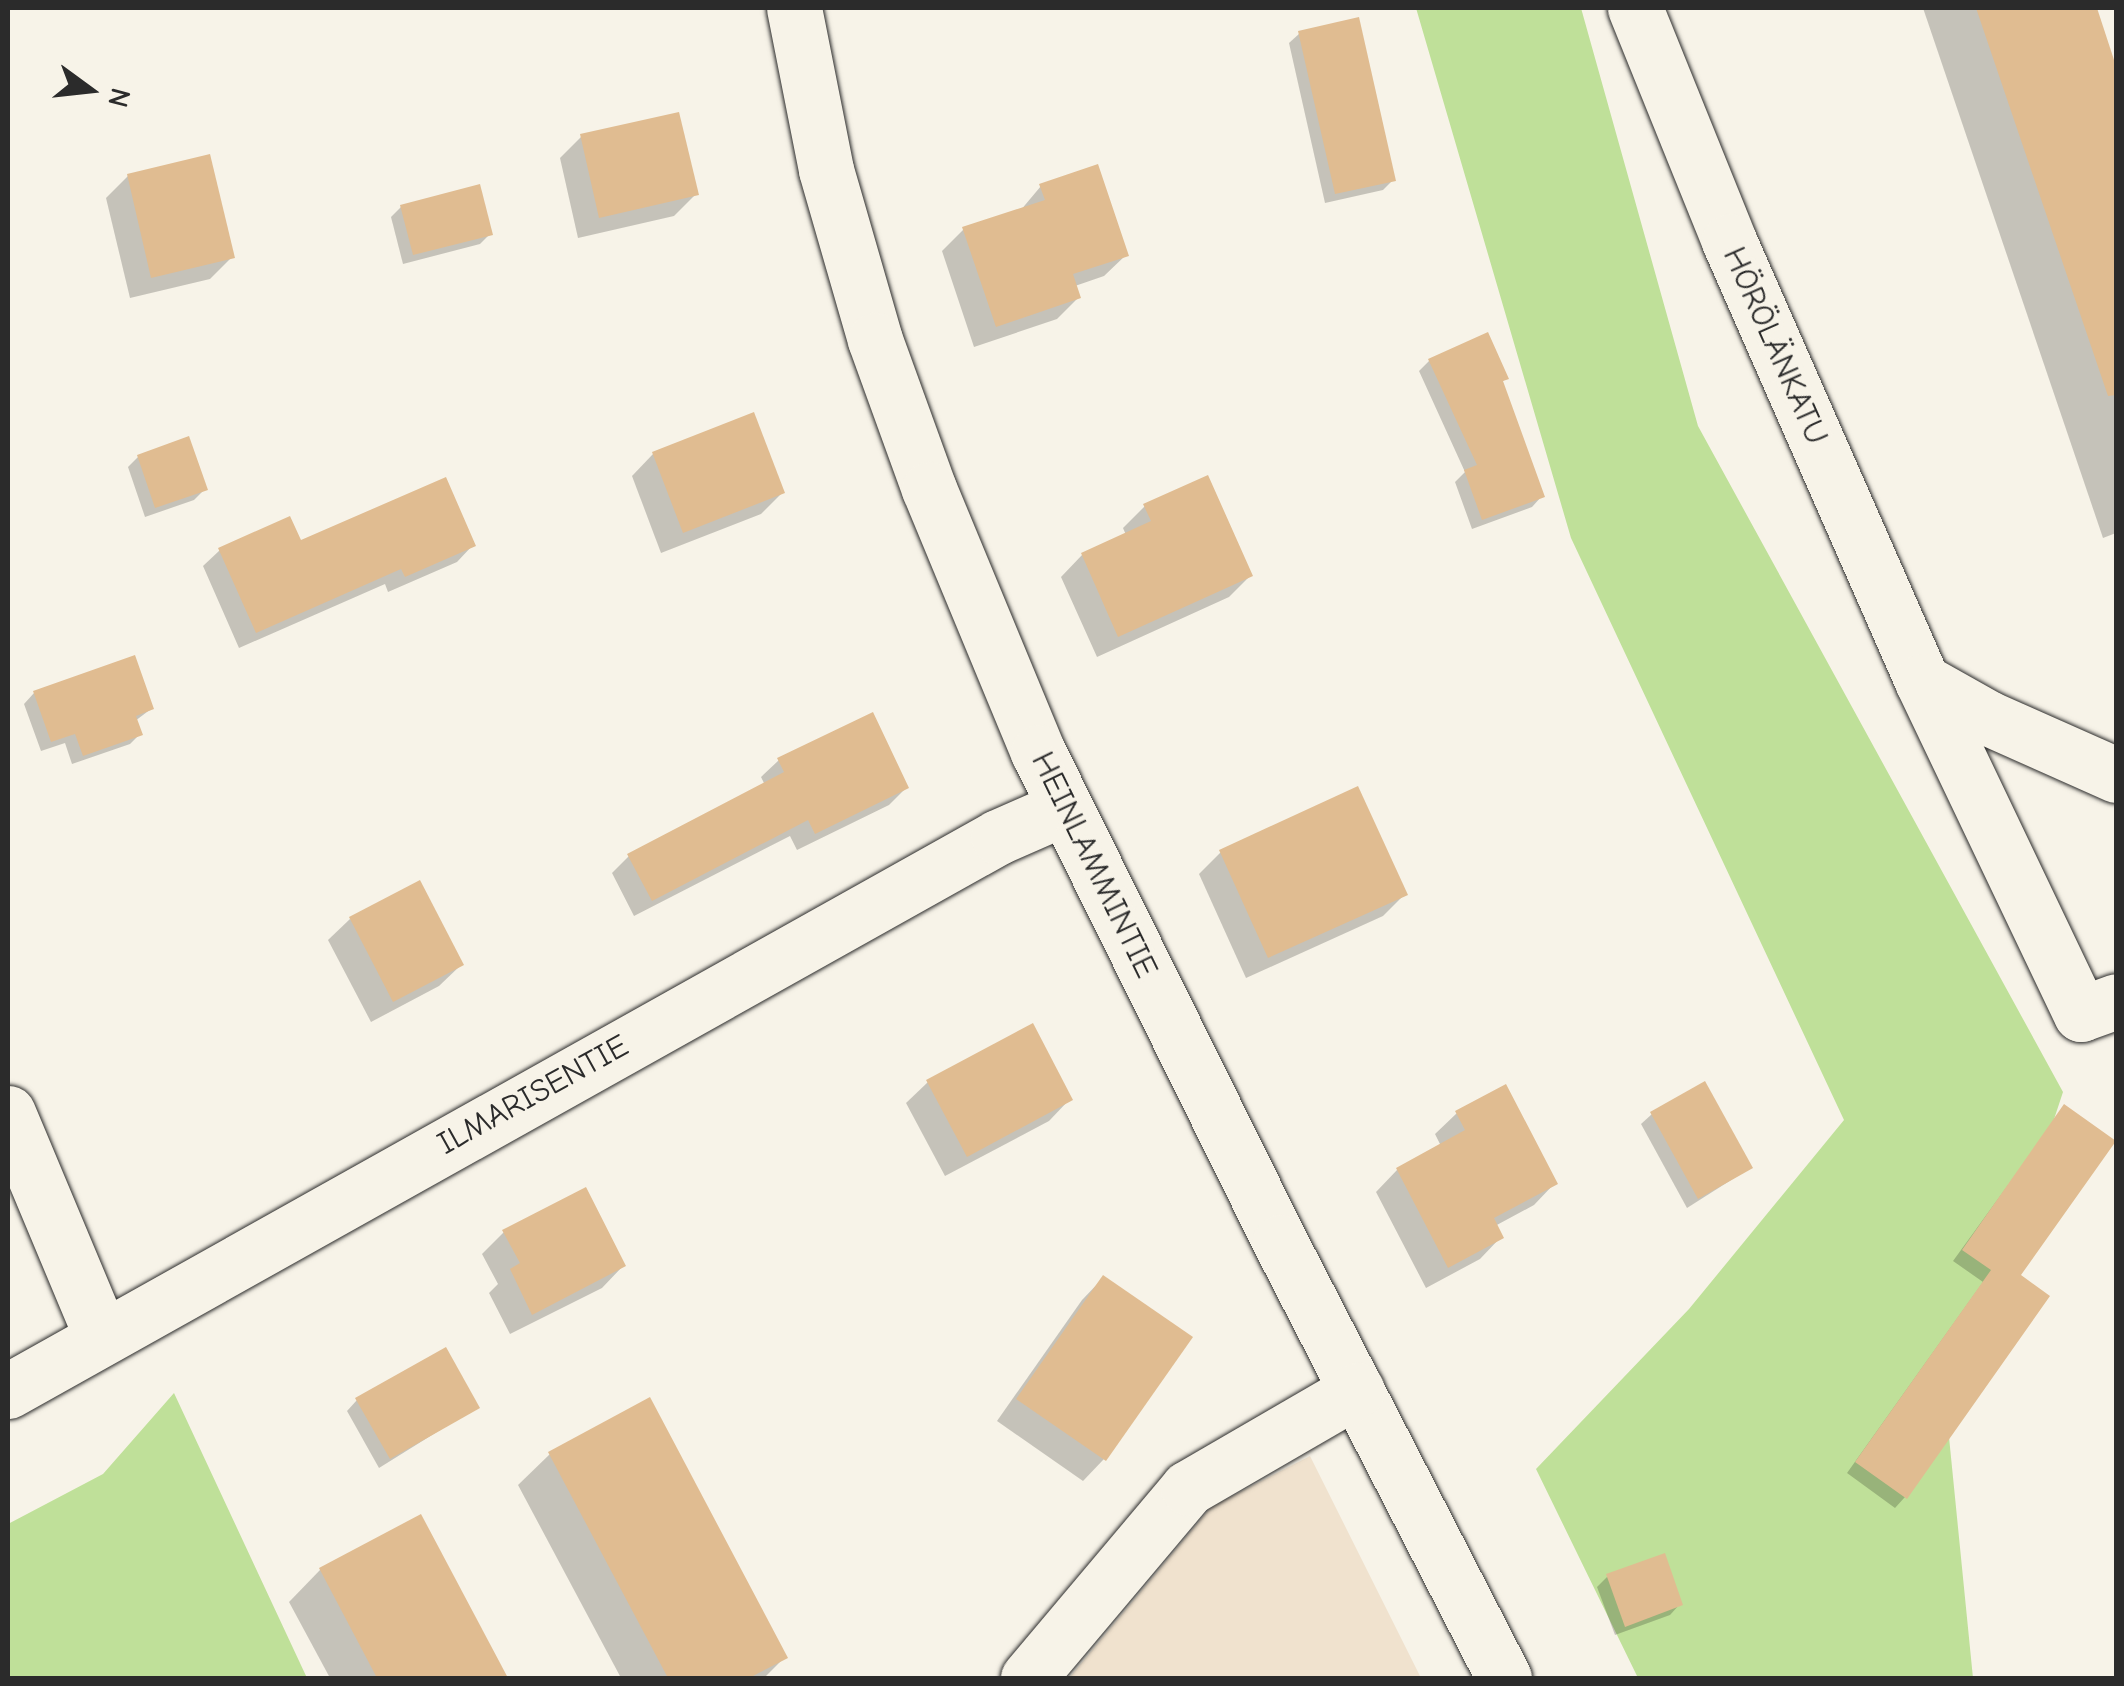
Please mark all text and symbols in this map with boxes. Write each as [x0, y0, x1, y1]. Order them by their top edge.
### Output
north arrow [40, 40, 140, 140]
text: N [101, 85, 137, 111]
street label: HÖRÖLÄNKATU [1714, 241, 1836, 451]
street label: HEINLAMMINTIE [1023, 746, 1165, 984]
street label: ILMARISENTIE [431, 1027, 635, 1163]

